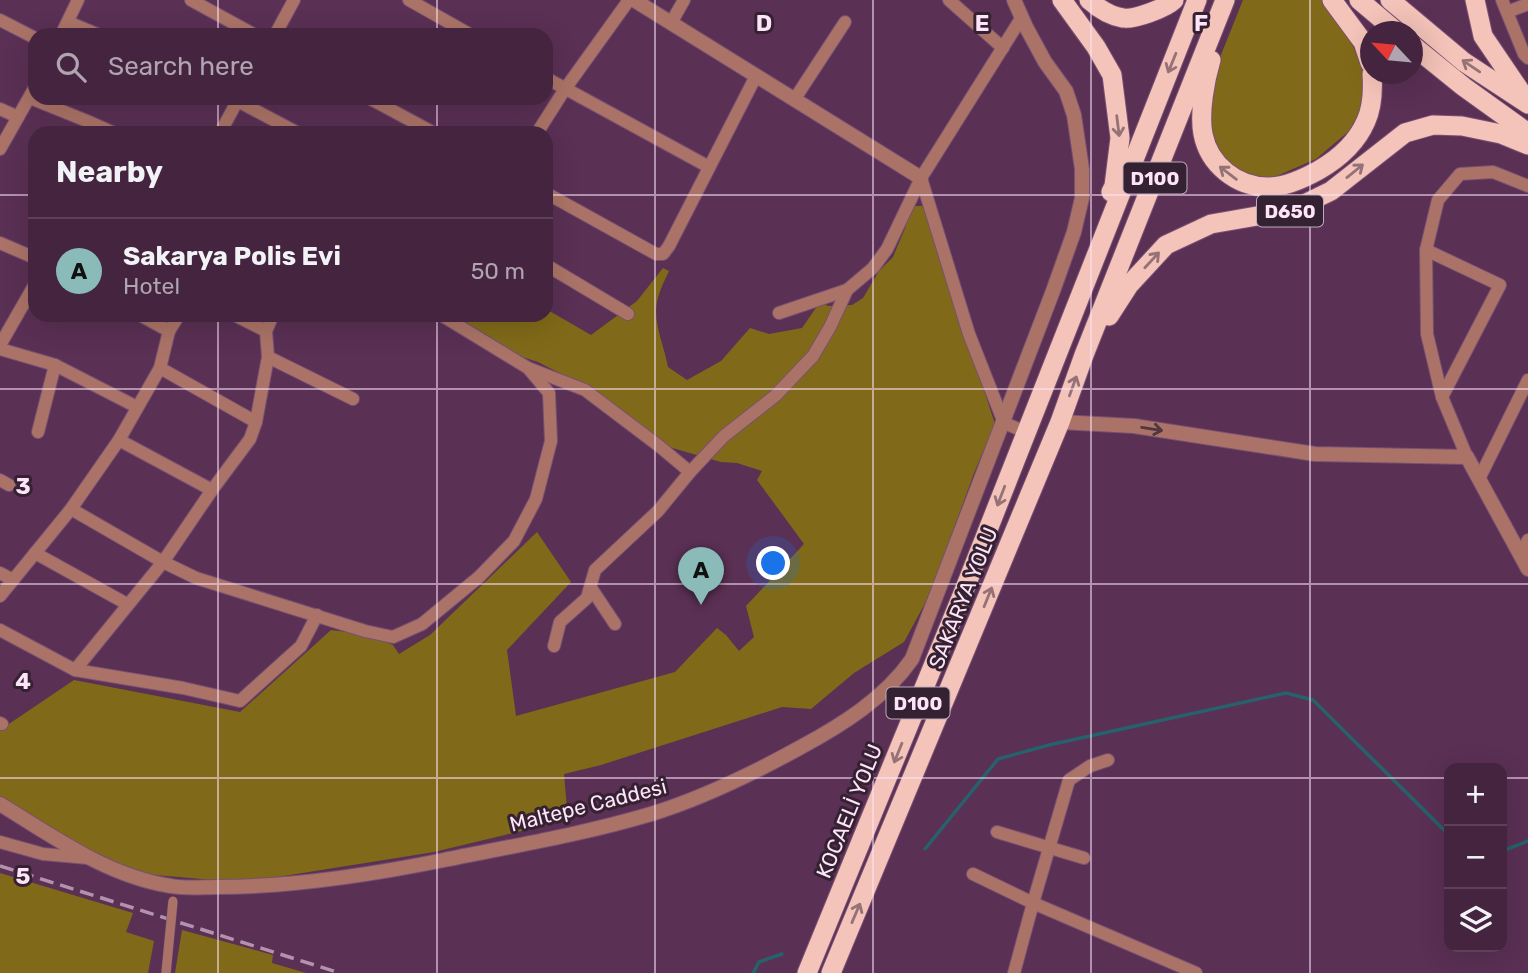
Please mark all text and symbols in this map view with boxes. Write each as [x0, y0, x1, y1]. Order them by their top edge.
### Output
text: D [756, 9, 772, 37]
text: E [975, 9, 989, 37]
text: F [1194, 9, 1208, 37]
north arrow [1360, 21, 1423, 84]
search box [28, 28, 553, 105]
icon: search [52, 48, 90, 86]
text: Search here [108, 51, 254, 82]
one-way arrow [1165, 52, 1178, 74]
one-way arrow [1462, 59, 1481, 74]
one-way arrow [1112, 114, 1125, 137]
text: Nearby [56, 154, 163, 190]
road number: D100 [1124, 162, 1186, 194]
one-way arrow [1346, 163, 1364, 179]
one-way arrow [1220, 165, 1238, 180]
road number: D650 [1257, 196, 1323, 226]
text: Sakarya Polis Evi [123, 241, 341, 272]
one-way arrow [1143, 252, 1160, 269]
text: A [71, 257, 87, 285]
text: 50 m [471, 257, 525, 285]
text: Hotel [123, 272, 180, 300]
one-way arrow [1068, 375, 1080, 397]
one-way arrow [1140, 423, 1163, 436]
text: 3 [15, 472, 31, 500]
one-way arrow [993, 485, 1006, 506]
street label: SAKARYA YOLU [923, 524, 1003, 672]
your location [756, 546, 790, 580]
pin: A [678, 547, 724, 605]
one-way arrow [982, 586, 995, 608]
text: 4 [15, 667, 31, 695]
road number: D100 [886, 688, 950, 718]
street label: KOCAELİ YOLU [811, 740, 887, 882]
one-way arrow [890, 741, 903, 763]
map controls [1444, 763, 1507, 952]
button: + [1444, 763, 1507, 826]
street label: Maltepe Caddesi [507, 773, 669, 837]
button: − [1444, 826, 1507, 889]
text: 5 [16, 862, 31, 890]
button: layers [1444, 889, 1507, 952]
one-way arrow [851, 903, 864, 924]

